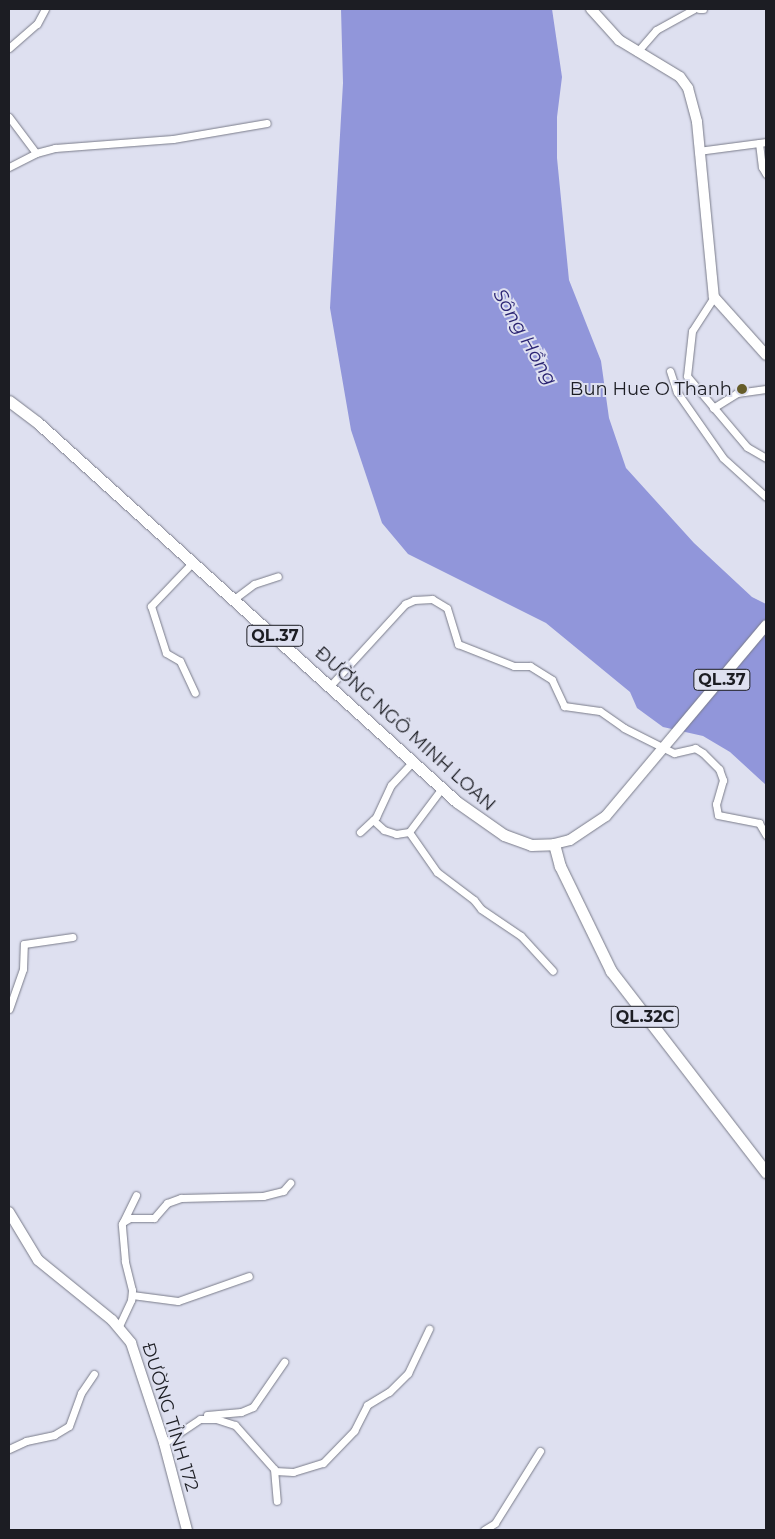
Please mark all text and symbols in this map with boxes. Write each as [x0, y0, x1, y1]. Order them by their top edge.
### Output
water label: Sông Hồng [488, 285, 562, 389]
place label: Bun Hue O Thanh [570, 378, 732, 400]
marker: Bun Hue O Thanh [736, 383, 748, 395]
road number: QL.37 [246, 622, 304, 650]
street label: ĐƯỜNG NGÔ MINH LOAN [310, 642, 500, 816]
road number: QL.37 [693, 666, 751, 694]
road number: QL.32C [610, 1004, 680, 1030]
street label: ĐƯỜNG TỈNH 172 [137, 1340, 203, 1494]

